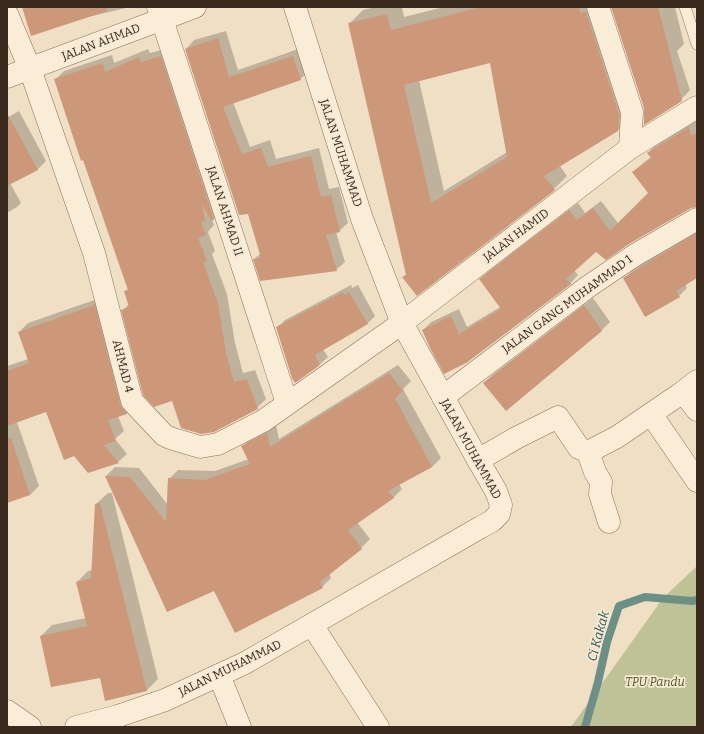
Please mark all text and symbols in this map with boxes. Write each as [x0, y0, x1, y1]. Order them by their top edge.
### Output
street label: JALAN AHMAD [59, 21, 142, 64]
street label: JALAN MUHAMMAD [317, 96, 365, 209]
street label: JALAN AHMAD II [204, 163, 246, 258]
street label: JALAN HAMID [480, 206, 552, 265]
street label: JALAN GANG MUHAMMAD 1 [498, 252, 635, 357]
street label: AHMAD 4 [110, 338, 136, 394]
street label: JALAN MUHAMMAD [437, 396, 504, 502]
water label: Ci Kakak [584, 608, 612, 663]
street label: JALAN MUHAMMAD [175, 637, 284, 699]
park label: TPU Pandu [625, 675, 685, 689]

